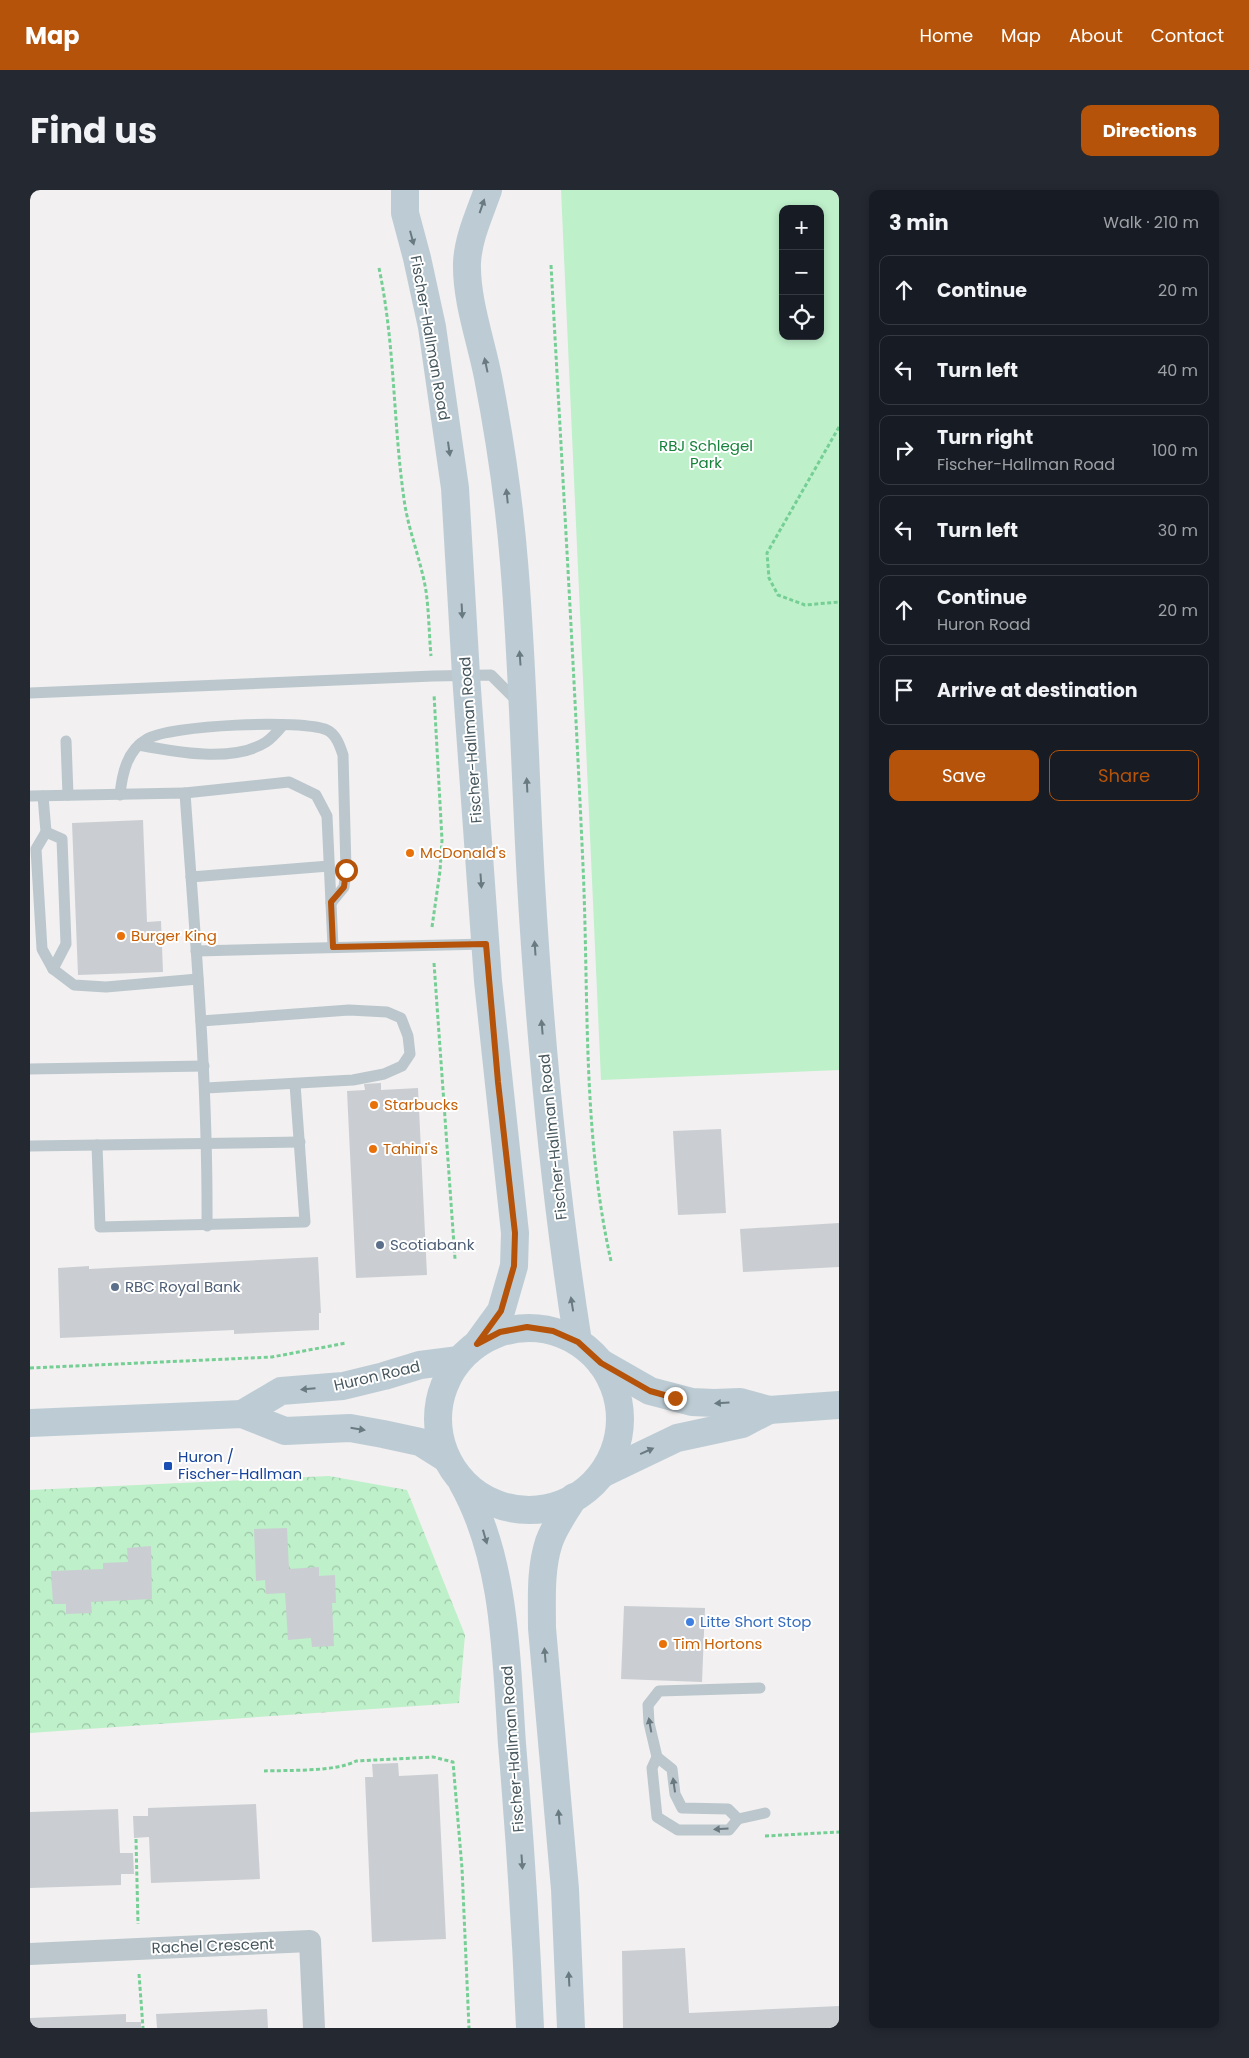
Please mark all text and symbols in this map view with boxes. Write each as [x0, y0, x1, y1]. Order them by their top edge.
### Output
text: Map [25, 19, 80, 52]
text: Home [919, 23, 973, 48]
text: Map [1001, 23, 1041, 48]
text: About [1069, 23, 1123, 48]
text: Contact [1151, 23, 1224, 48]
button: Directions [1081, 105, 1219, 156]
text: Find us [30, 106, 157, 155]
one-way arrow [478, 198, 486, 213]
map controls [779, 205, 824, 340]
button: + [779, 205, 824, 250]
text: 3 min [889, 208, 949, 237]
text: Walk · 210 m [1103, 211, 1199, 234]
one-way arrow [408, 230, 416, 245]
button: − [779, 250, 824, 295]
street label: Fischer-Hallman Road [406, 254, 455, 422]
icon: ahead [890, 276, 918, 304]
text: Continue [937, 277, 1027, 304]
text: 20 m [1158, 279, 1198, 302]
button: locate [779, 295, 824, 340]
one-way arrow [481, 356, 489, 372]
icon: left [890, 356, 918, 384]
text: Turn left [937, 357, 1018, 384]
text: 40 m [1157, 359, 1198, 382]
text: Turn right [937, 424, 1033, 451]
park label: RBJ Schlegel Park [659, 435, 753, 473]
icon: right [890, 436, 918, 464]
text: 100 m [1152, 439, 1198, 462]
one-way arrow [446, 442, 454, 458]
text: Fischer-Hallman Road [937, 453, 1115, 476]
one-way arrow [503, 487, 511, 503]
icon: left [890, 516, 918, 544]
text: Turn left [937, 517, 1018, 544]
text: 30 m [1158, 519, 1198, 542]
text: Continue [937, 584, 1027, 611]
icon: ahead [890, 596, 918, 624]
text: 20 m [1158, 599, 1198, 622]
one-way arrow [459, 604, 467, 620]
text: Huron Road [937, 613, 1031, 636]
one-way arrow [516, 649, 524, 665]
street label: Fischer-Hallman Road [454, 656, 487, 824]
icon: arrive [890, 676, 918, 704]
text: Arrive at destination [937, 677, 1138, 704]
button: Save [889, 750, 1039, 801]
button: Share [1049, 750, 1199, 801]
one-way arrow [522, 777, 530, 793]
place label: McDonald's [420, 842, 506, 863]
marker: McDonald's [404, 847, 416, 859]
route start [335, 859, 358, 882]
one-way arrow [477, 873, 485, 889]
place label: Burger King [131, 925, 217, 946]
marker: Burger King [115, 930, 127, 942]
one-way arrow [531, 939, 539, 955]
one-way arrow [537, 1019, 545, 1035]
street label: Fischer-Hallman Road [533, 1053, 572, 1221]
place label: Starbucks [384, 1094, 459, 1115]
marker: Starbucks [368, 1099, 380, 1111]
place label: Tahini's [383, 1138, 438, 1159]
marker: Tahini's [367, 1143, 379, 1155]
place label: Scotiabank [390, 1234, 475, 1255]
marker: Scotiabank [374, 1239, 386, 1251]
place label: RBC Royal Bank [125, 1276, 241, 1297]
marker: RBC Royal Bank [109, 1281, 121, 1293]
one-way arrow [568, 1296, 576, 1312]
street label: Huron Road [332, 1355, 422, 1396]
one-way arrow [300, 1385, 316, 1393]
route end [664, 1387, 687, 1410]
one-way arrow [714, 1399, 730, 1407]
one-way arrow [350, 1426, 366, 1434]
place label: Huron / Fischer-Hallman [178, 1446, 302, 1484]
one-way arrow [640, 1447, 655, 1455]
marker: Huron / Fischer-Hallman [162, 1460, 174, 1472]
one-way arrow [481, 1530, 489, 1545]
place label: Litte Short Stop [700, 1611, 811, 1632]
marker: Litte Short Stop [684, 1616, 696, 1628]
place label: Tim Hortons [673, 1633, 762, 1654]
marker: Tim Hortons [657, 1638, 669, 1650]
one-way arrow [540, 1647, 548, 1663]
street label: Fischer-Hallman Road [496, 1665, 529, 1833]
one-way arrow [645, 1717, 653, 1733]
one-way arrow [670, 1777, 678, 1793]
one-way arrow [555, 1809, 563, 1825]
one-way arrow [713, 1826, 729, 1834]
one-way arrow [518, 1855, 526, 1871]
street label: Rachel Crescent [151, 1933, 275, 1958]
one-way arrow [565, 1971, 573, 1987]

